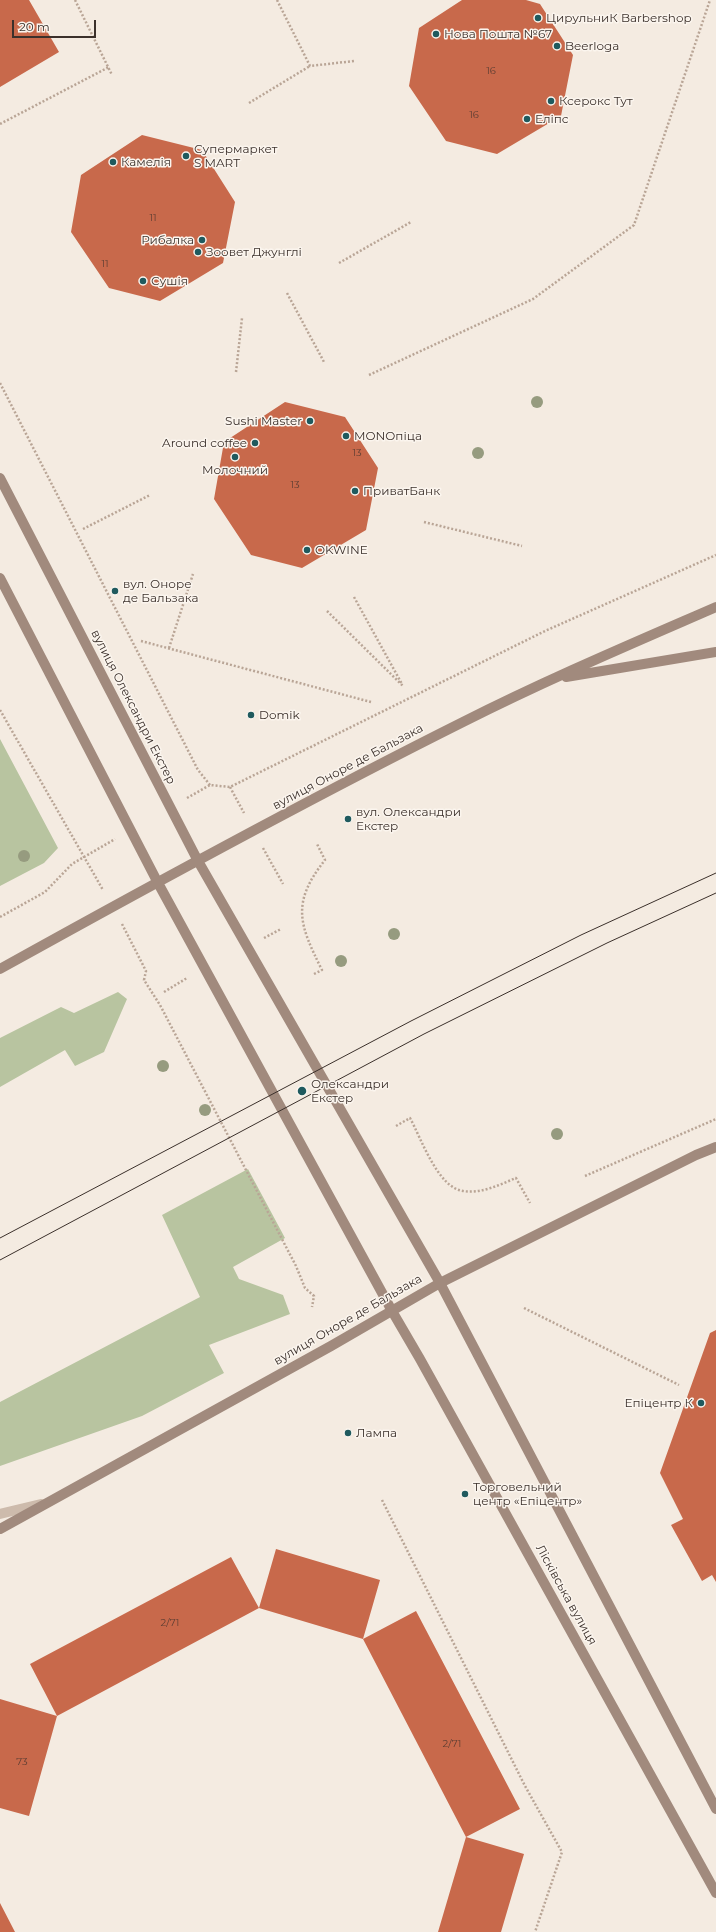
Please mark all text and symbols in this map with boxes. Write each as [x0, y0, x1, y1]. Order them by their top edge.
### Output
place label: ЦирульниК Barbershop [546, 11, 692, 25]
scale bar [14, 12, 98, 38]
marker: ЦирульниК Barbershop [533, 13, 543, 23]
text: 20 m [19, 19, 50, 34]
place label: Нова Пошта №67 [444, 27, 552, 41]
marker: Нова Пошта №67 [431, 29, 441, 39]
place label: Beerloga [565, 39, 619, 53]
marker: Beerloga [552, 41, 562, 51]
house number: 16 [486, 65, 496, 77]
place label: Ксерокс Тут [559, 94, 633, 108]
marker: Ксерокс Тут [546, 96, 556, 106]
house number: 16 [469, 109, 479, 121]
place label: Еліпс [535, 112, 569, 126]
marker: Еліпс [522, 114, 532, 124]
place label: Супермаркет S MART [194, 142, 277, 170]
marker: Супермаркет S MART [181, 151, 191, 161]
place label: Камелія [121, 155, 171, 169]
marker: Камелія [108, 157, 118, 167]
house number: 11 [149, 212, 157, 224]
place label: Рибалка [141, 233, 194, 247]
marker: Рибалка [197, 235, 207, 245]
place label: Зоовет Джунглі [206, 245, 302, 259]
marker: Зоовет Джунглі [193, 247, 203, 257]
house number: 11 [101, 258, 109, 270]
place label: Сушія [151, 274, 188, 288]
marker: Сушія [138, 276, 148, 286]
place label: Sushi Master [225, 414, 302, 428]
marker: Sushi Master [305, 416, 315, 426]
place label: MONOпіца [354, 429, 422, 443]
marker: MONOпіца [341, 431, 351, 441]
place label: Around coffee [162, 436, 247, 450]
marker: Around coffee [250, 438, 260, 448]
house number: 13 [352, 447, 362, 459]
marker: Молочний [230, 452, 240, 462]
place label: Молочний [202, 463, 268, 477]
house number: 13 [290, 479, 300, 491]
place label: ПриватБанк [363, 484, 440, 498]
marker: ПриватБанк [350, 486, 360, 496]
place label: OKWINE [315, 543, 368, 557]
marker: OKWINE [302, 545, 312, 555]
place label: вул. Оноре де Бальзака [123, 577, 199, 605]
marker: вул. Оноре де Бальзака [110, 586, 120, 596]
street label: вулиця Олександри Екстер [88, 627, 178, 787]
place label: Domik [259, 708, 300, 722]
marker: Domik [246, 710, 256, 720]
street label: вулиця Оноре де Бальзака [270, 721, 426, 813]
place label: вул. Олександри Екстер [356, 805, 461, 833]
marker: вул. Олександри Екстер [343, 814, 353, 824]
place label: Олександри Екстер [311, 1077, 389, 1105]
marker: Олександри Екстер [296, 1085, 308, 1097]
street label: вулиця Оноре де Бальзака [271, 1272, 425, 1368]
place label: Епіцентр К [625, 1396, 693, 1410]
marker: Епіцентр К [696, 1398, 706, 1408]
place label: Лампа [356, 1426, 397, 1440]
marker: Лампа [343, 1428, 353, 1438]
place label: Торговельний центр «Епіцентр» [473, 1480, 582, 1508]
marker: Торговельний центр «Епіцентр» [460, 1489, 470, 1499]
street label: Лісківська вулиця [532, 1542, 600, 1648]
house number: 2/71 [161, 1617, 179, 1629]
house number: 2/71 [443, 1738, 461, 1750]
house number: 73 [16, 1756, 28, 1768]

